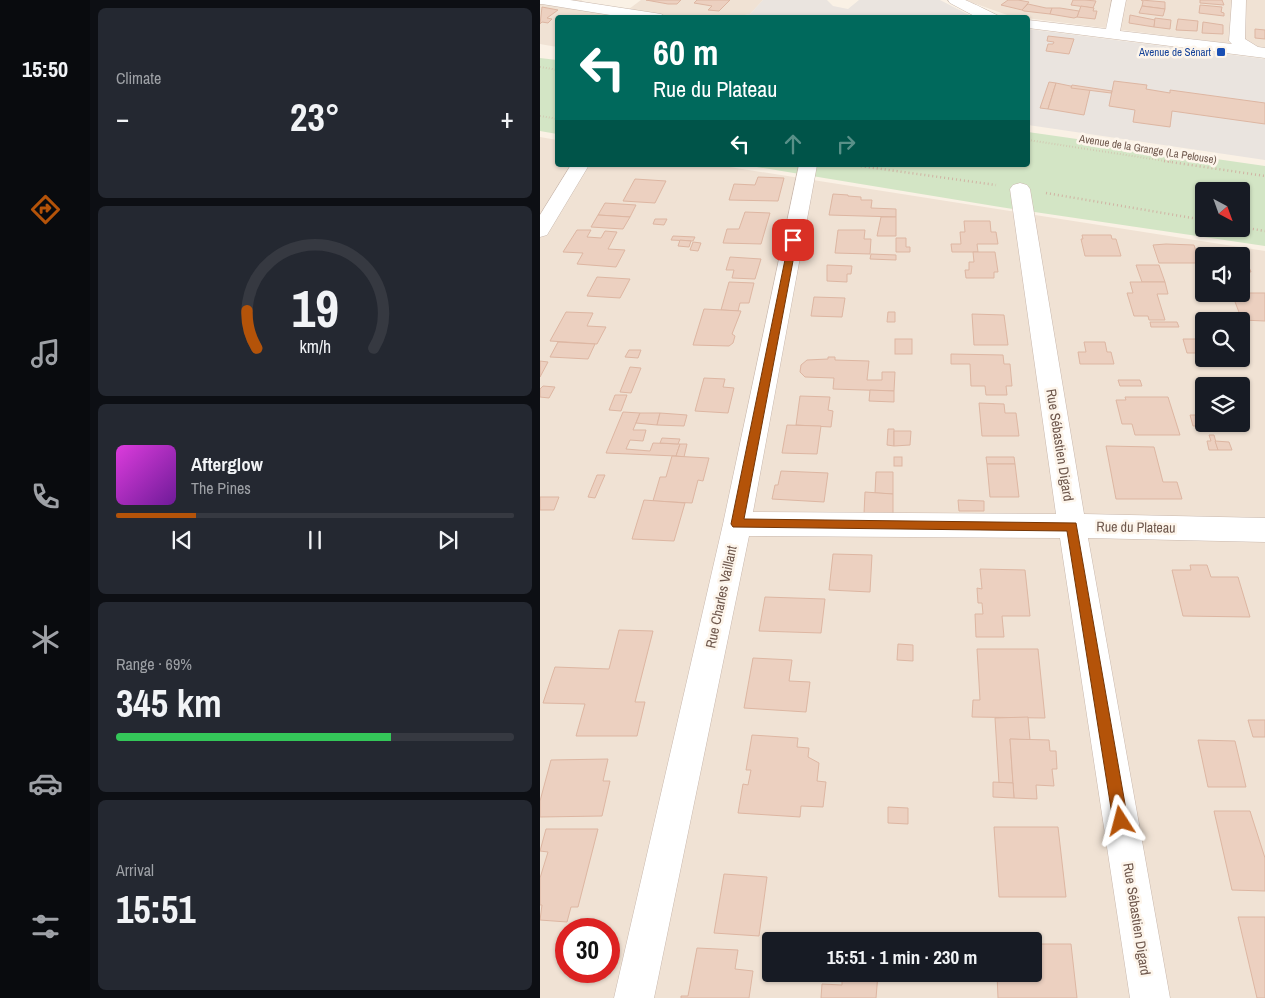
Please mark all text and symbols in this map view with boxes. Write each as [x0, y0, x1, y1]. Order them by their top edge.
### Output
text: 60 m [653, 29, 718, 76]
icon: left [570, 35, 635, 100]
place label: Avenue de Sénart [1138, 45, 1211, 59]
marker: Avenue de Sénart [1215, 46, 1227, 58]
text: 15:50 [22, 54, 68, 84]
text: Climate [116, 67, 161, 89]
text: Rue du Plateau [653, 74, 777, 104]
text: 23° [290, 92, 340, 143]
text: − [116, 99, 129, 137]
text: + [501, 99, 514, 137]
icon: left [726, 130, 754, 158]
icon: ahead [779, 130, 807, 158]
icon: right [832, 130, 860, 158]
street label: Avenue de la Grange (La Pelouse) [1077, 131, 1218, 167]
north arrow [1195, 182, 1250, 238]
map controls [1195, 182, 1250, 432]
icon: directions [28, 192, 63, 227]
pin [772, 219, 814, 261]
icon: arrive [779, 226, 807, 254]
button: sound [1195, 247, 1250, 302]
text: 19 [291, 273, 339, 343]
button: search [1195, 312, 1250, 367]
text: km/h [299, 335, 331, 359]
icon: music [28, 336, 63, 371]
button: layers [1195, 377, 1250, 432]
street label: Rue Sébastien Digard [1042, 387, 1078, 503]
text: Afterglow [191, 451, 263, 477]
text: The Pines [191, 477, 251, 499]
icon: phone [28, 479, 63, 514]
street label: Rue du Plateau [1096, 517, 1176, 537]
icon: previous [168, 526, 196, 554]
icon: pause [301, 526, 329, 554]
icon: next [434, 526, 462, 554]
street label: Rue Charles Vaillant [701, 544, 741, 650]
icon: climate [28, 622, 63, 657]
text: Range · 69% [116, 653, 192, 675]
text: 345 km [116, 678, 222, 729]
icon: car [28, 766, 63, 801]
position arrow [1094, 794, 1146, 846]
text: Arrival [116, 859, 154, 881]
street label: Rue Sébastien Digard [1119, 861, 1155, 977]
text: 15:51 [116, 884, 196, 935]
icon: filters [28, 909, 63, 944]
speed limit sign: 30 [555, 918, 620, 983]
text: 15:51 · 1 min · 230 m [827, 944, 977, 970]

